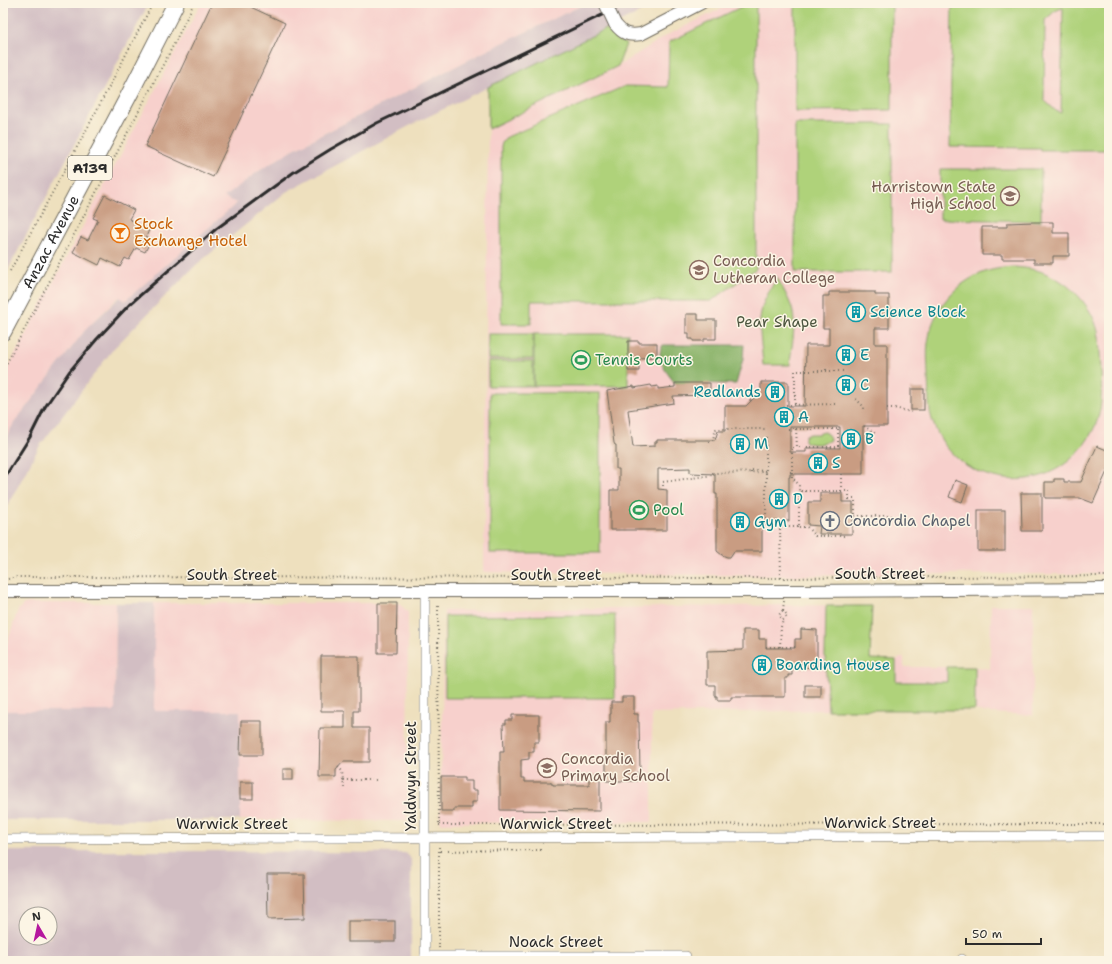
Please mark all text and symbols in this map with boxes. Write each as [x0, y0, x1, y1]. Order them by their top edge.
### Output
road number: A139 [68, 156, 112, 180]
place label: Harristown State High School [871, 177, 996, 214]
school or university icon: Harristown State High School [999, 185, 1021, 207]
street label: Anzac Avenue [18, 192, 84, 292]
place label: Stock Exchange Hotel [134, 214, 248, 251]
bar icon: Stock Exchange Hotel [109, 222, 131, 244]
place label: Concordia Lutheran College [713, 251, 835, 288]
school or university icon: Concordia Lutheran College [688, 259, 710, 281]
building icon: Science Block [845, 301, 867, 323]
place label: Science Block [870, 302, 966, 322]
park label: Pear Shape [736, 312, 818, 332]
building icon: E [835, 344, 857, 366]
place label: E [860, 345, 869, 365]
sports icon: Tennis Courts [570, 349, 592, 371]
place label: Tennis Courts [595, 350, 693, 370]
building icon: C [835, 374, 857, 396]
place label: C [860, 375, 869, 395]
building icon: Redlands [764, 381, 786, 403]
place label: Redlands [693, 382, 761, 402]
building icon: A [773, 406, 795, 428]
place label: A [798, 407, 809, 427]
building icon: B [840, 428, 862, 450]
place label: B [865, 429, 874, 449]
building icon: M [729, 433, 751, 455]
place label: M [754, 434, 768, 454]
building icon: S [807, 452, 829, 474]
place label: S [832, 453, 840, 473]
building icon: D [768, 488, 790, 510]
place label: D [793, 489, 803, 509]
sports icon: Pool [628, 499, 650, 521]
place label: Pool [653, 500, 684, 520]
church icon: Concordia Chapel [819, 510, 841, 532]
building icon: Gym [729, 511, 751, 533]
place label: Concordia Chapel [844, 511, 971, 531]
place label: Gym [754, 512, 787, 532]
street label: South Street [835, 564, 925, 584]
street label: South Street [187, 565, 277, 585]
street label: South Street [511, 565, 601, 585]
building icon: Boarding House [751, 654, 773, 676]
place label: Boarding House [776, 655, 890, 675]
street label: Yaldwyn Street [401, 721, 421, 831]
place label: Concordia Primary School [561, 749, 670, 786]
school or university icon: Concordia Primary School [536, 757, 558, 779]
street label: Warwick Street [824, 813, 936, 833]
street label: Warwick Street [176, 814, 288, 834]
street label: Warwick Street [500, 814, 612, 834]
north arrow [18, 906, 58, 946]
text: N [31, 908, 42, 925]
scale bar [966, 920, 1041, 946]
text: 50 m [972, 926, 1002, 942]
street label: Noack Street [509, 932, 603, 952]

